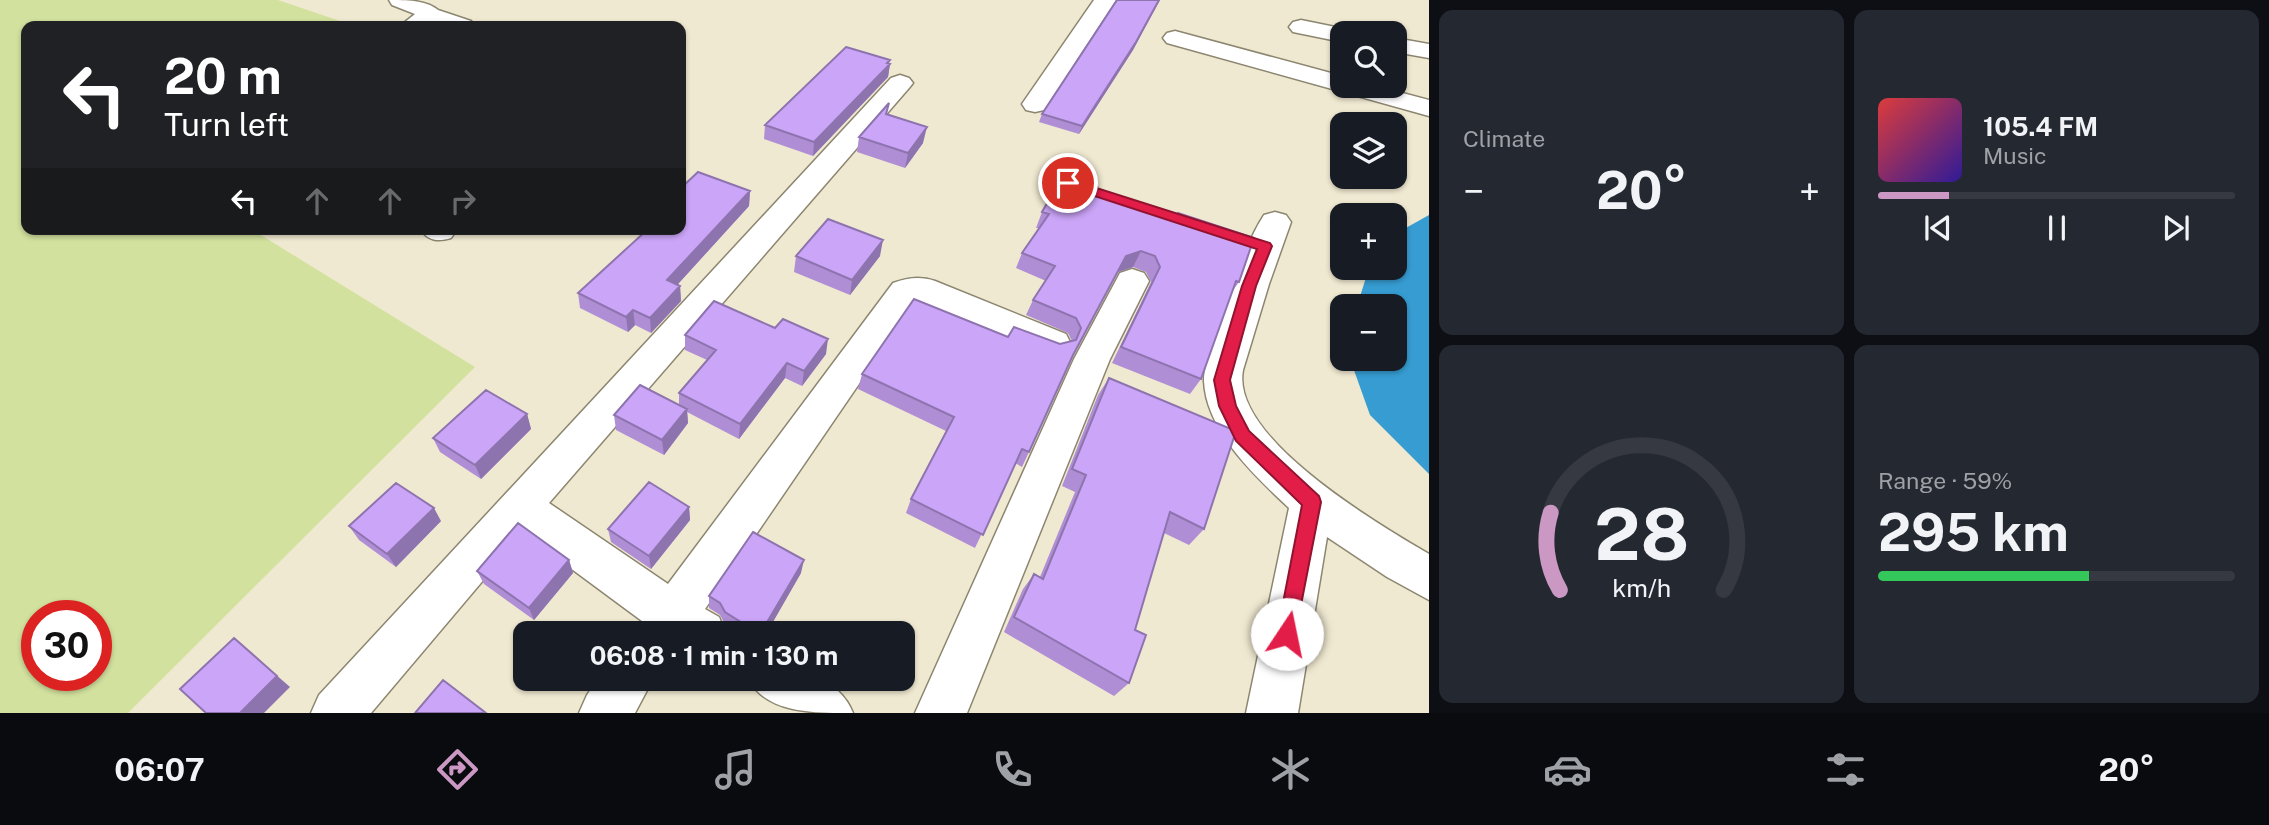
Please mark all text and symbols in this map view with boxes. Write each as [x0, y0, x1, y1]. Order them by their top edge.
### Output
map controls [1330, 21, 1407, 371]
button: search [1330, 21, 1407, 98]
text: 20 m [164, 47, 282, 105]
icon: left [49, 49, 140, 140]
text: Turn left [164, 106, 289, 143]
text: 105.4 FM [1983, 111, 2098, 142]
button: layers [1330, 112, 1407, 189]
text: Climate [1463, 125, 1545, 152]
text: Music [1983, 142, 2047, 169]
pin [1038, 153, 1098, 213]
text: 20° [1596, 160, 1687, 221]
icon: arrive [1049, 164, 1087, 202]
text: − [1463, 169, 1484, 214]
text: + [1799, 169, 1820, 214]
icon: left [225, 182, 263, 220]
icon: ahead [298, 182, 336, 220]
icon: ahead [371, 182, 409, 220]
icon: right [444, 182, 482, 220]
button: + [1330, 203, 1407, 280]
icon: previous [1919, 209, 1957, 247]
icon: pause [2038, 209, 2076, 247]
icon: next [2157, 209, 2195, 247]
button: − [1330, 294, 1407, 371]
text: Range · 59% [1878, 467, 2012, 494]
text: 28 [1594, 491, 1689, 576]
text: 295 km [1878, 502, 2069, 563]
text: km/h [1612, 573, 1671, 603]
position arrow [1250, 597, 1324, 671]
speed limit sign: 30 [21, 600, 112, 691]
text: 06:08 · 1 min · 130 m [590, 640, 838, 671]
icon: directions [433, 745, 482, 794]
icon: music [711, 745, 760, 794]
icon: phone [988, 745, 1037, 794]
icon: climate [1266, 745, 1315, 794]
icon: car [1543, 745, 1592, 794]
icon: filters [1821, 745, 1870, 794]
text: 06:07 [114, 751, 205, 788]
text: 20° [2099, 751, 2155, 788]

